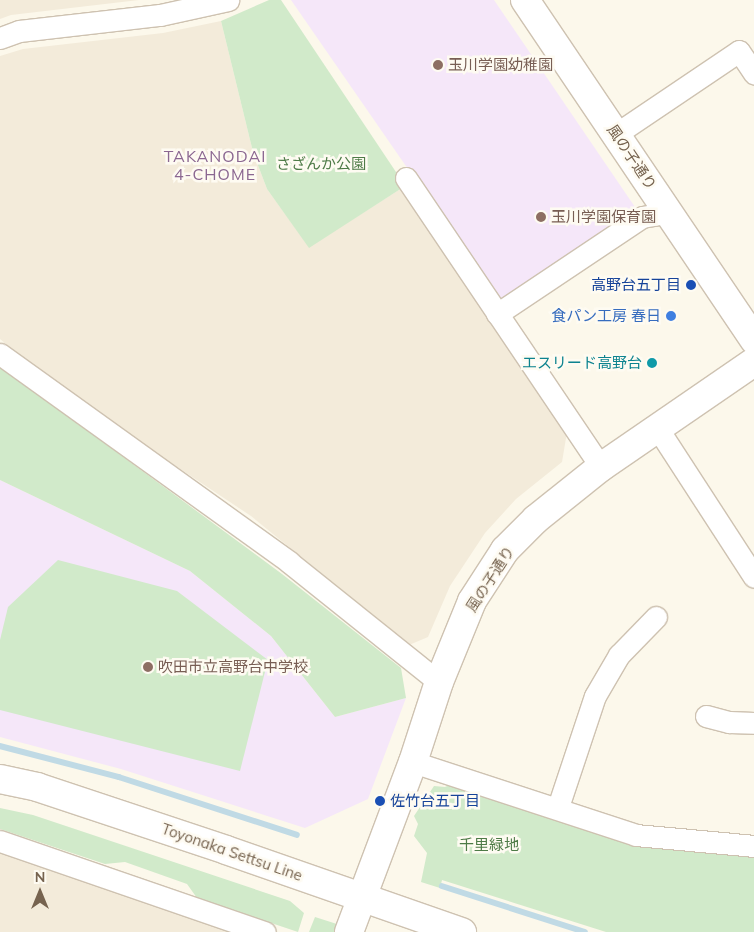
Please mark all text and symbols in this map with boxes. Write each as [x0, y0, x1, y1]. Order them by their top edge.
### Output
place label: 玉川学園幼稚園 [448, 56, 553, 74]
marker: 玉川学園幼稚園 [432, 59, 444, 71]
street label: 風の子通り [604, 121, 660, 193]
district label: TAKANODAI 4-CHOME [163, 146, 267, 184]
park label: さざんか公園 [276, 155, 366, 173]
place label: 玉川学園保育園 [551, 208, 656, 226]
marker: 玉川学園保育園 [535, 211, 547, 223]
place label: 高野台五丁目 [591, 276, 681, 294]
marker: 高野台五丁目 [685, 279, 697, 291]
place label: 食パン工房 春日 [552, 307, 661, 325]
marker: 食パン工房 春日 [665, 310, 677, 322]
place label: エスリード高野台 [522, 354, 642, 372]
marker: エスリード高野台 [646, 357, 658, 369]
street label: 風の子通り [462, 543, 518, 615]
place label: 吹田市立高野台中学校 [158, 658, 308, 676]
marker: 吹田市立高野台中学校 [142, 661, 154, 673]
place label: 佐竹台五丁目 [390, 792, 480, 810]
marker: 佐竹台五丁目 [374, 795, 386, 807]
street label: Toyonaka Settsu Line [159, 819, 305, 885]
park label: 千里緑地 [459, 836, 519, 854]
north arrow [15, 867, 65, 917]
text: N [35, 868, 45, 886]

